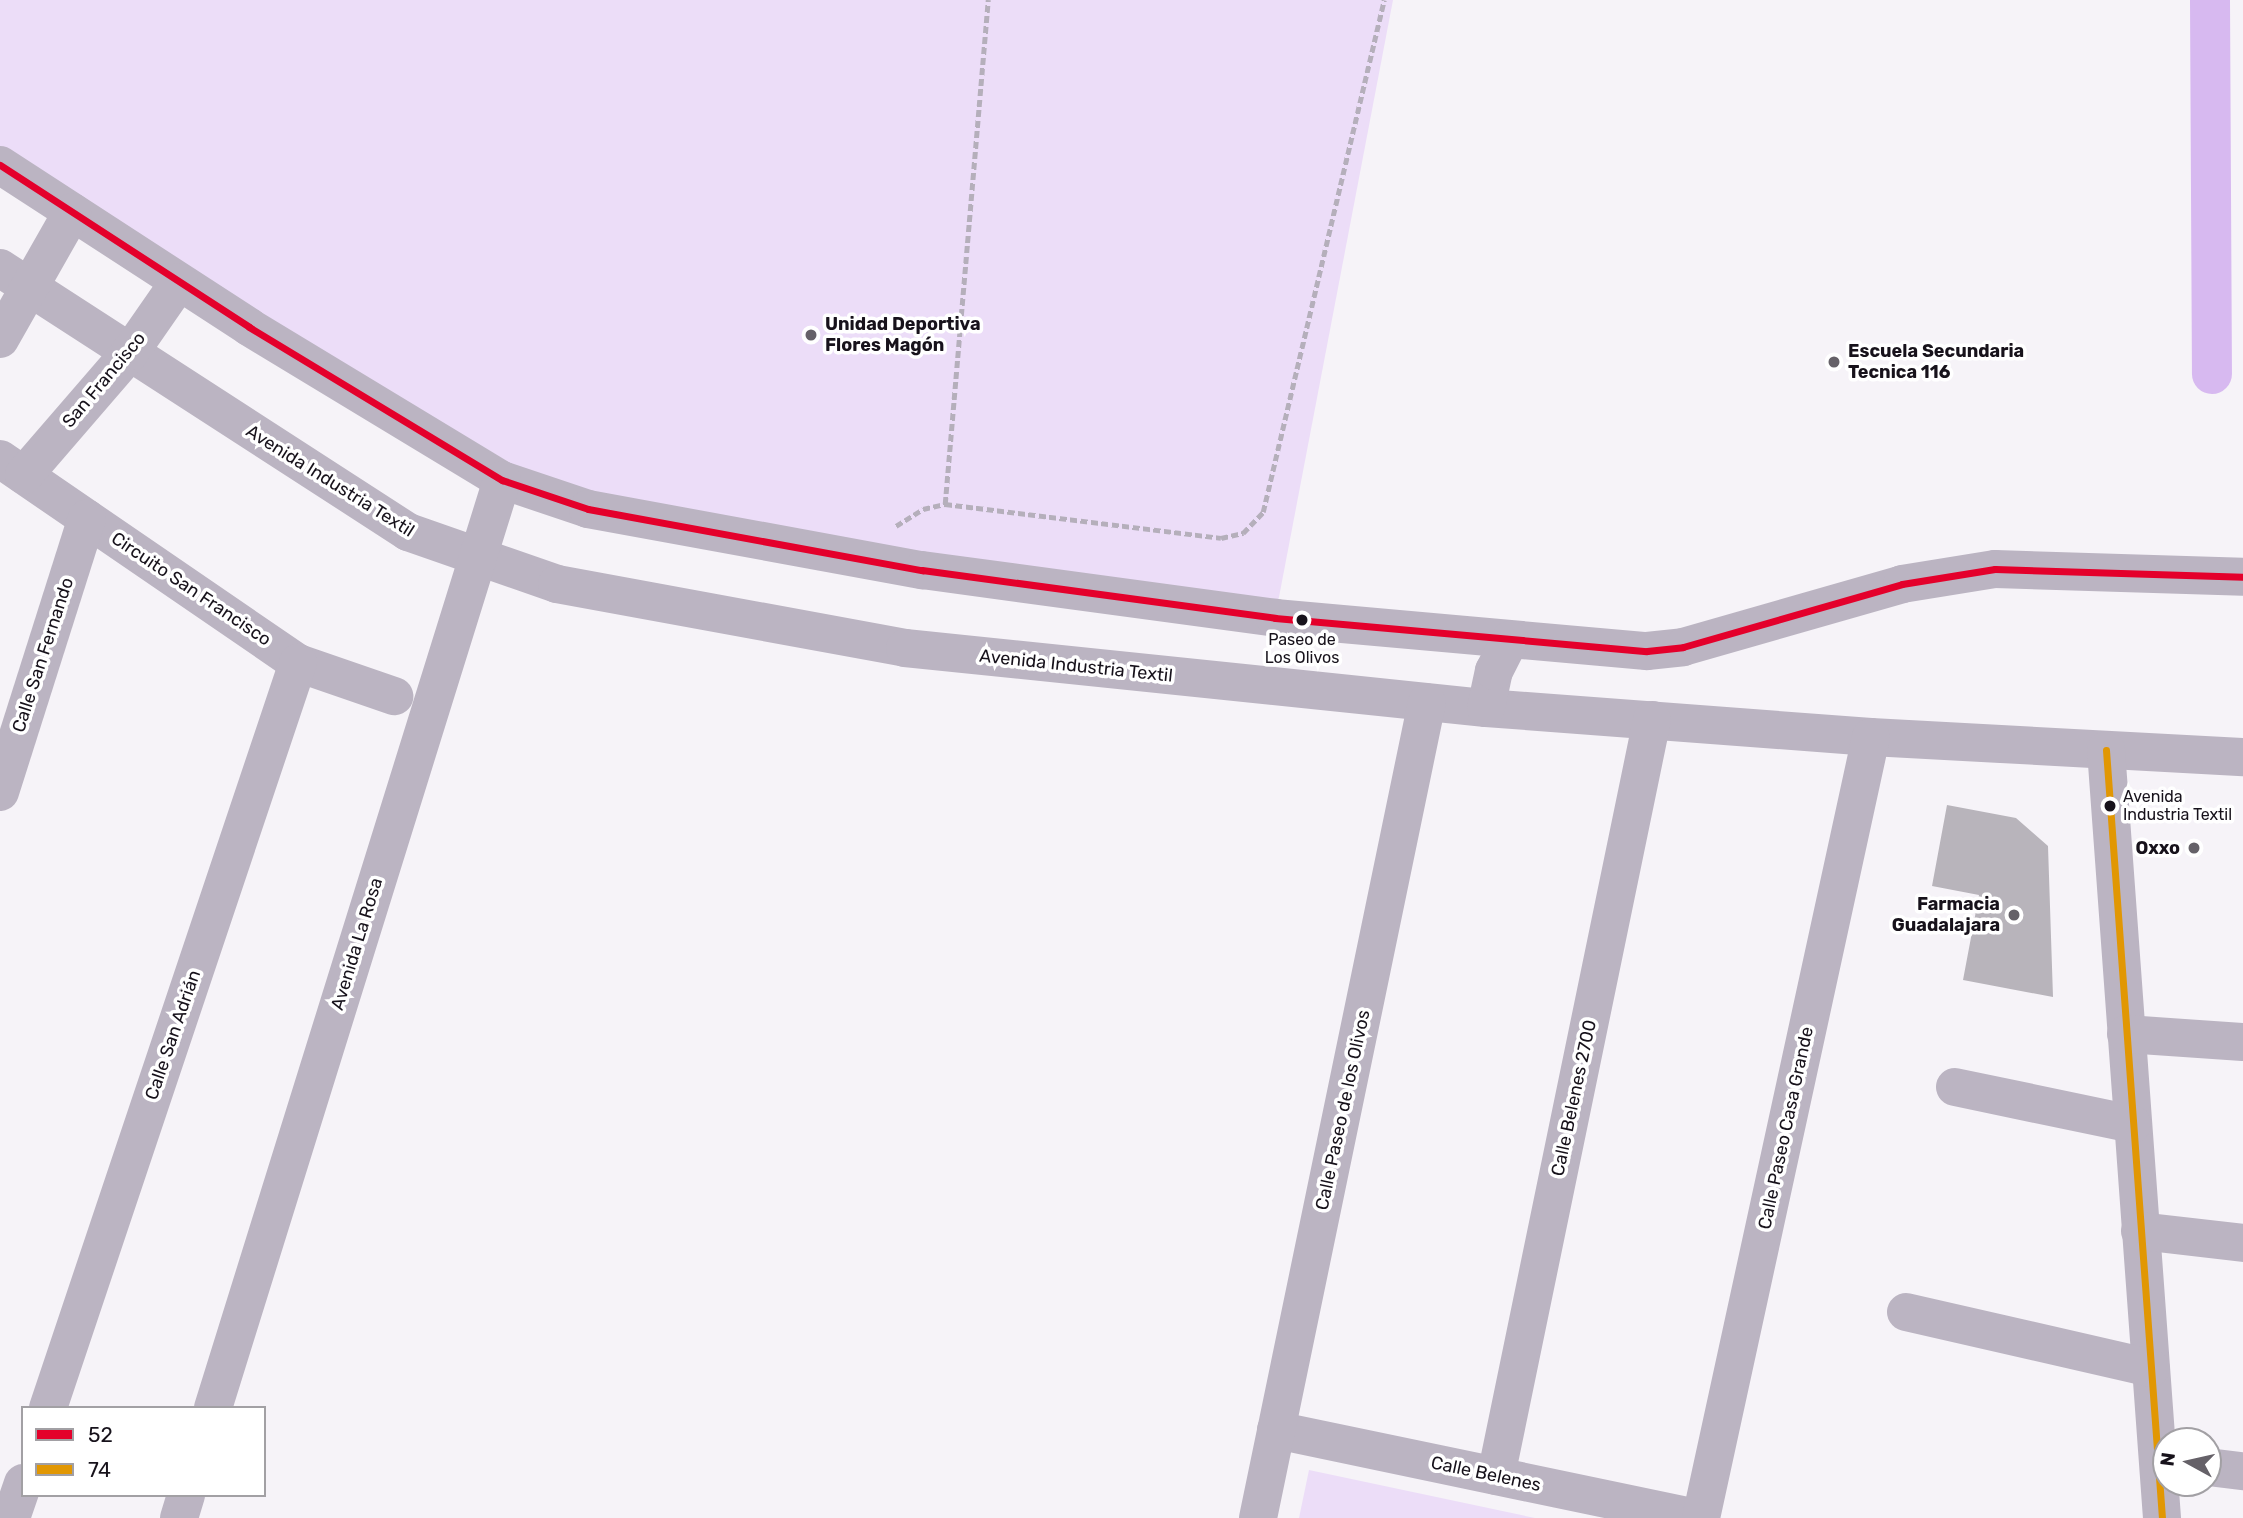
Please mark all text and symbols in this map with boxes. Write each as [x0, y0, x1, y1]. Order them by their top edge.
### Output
place label: Unidad Deportiva Flores Magón [825, 314, 981, 356]
marker: Unidad Deportiva Flores Magón [803, 327, 819, 343]
street label: San Francisco [58, 328, 150, 432]
place label: Escuela Secundaria Tecnica 116 [1848, 341, 2024, 384]
marker: Escuela Secundaria Tecnica 116 [1826, 354, 1842, 370]
street label: Avenida Industria Textil [242, 420, 418, 542]
street label: Circuito San Francisco [107, 528, 275, 650]
street label: Calle San Fernando [8, 575, 78, 735]
marker: Paseo de Los Olivos [1295, 613, 1309, 627]
place label: Paseo de Los Olivos [1265, 630, 1339, 668]
street label: Avenida Industria Textil [978, 645, 1174, 687]
place label: Avenida Industria Textil [2123, 787, 2232, 825]
marker: Avenida Industria Textil [2103, 799, 2117, 813]
place label: Oxxo [2135, 837, 2180, 859]
marker: Oxxo [2186, 840, 2202, 856]
street label: Avenida La Rosa [327, 875, 387, 1013]
place label: Farmacia Guadalajara [1892, 894, 2000, 936]
marker: Farmacia Guadalajara [2006, 907, 2022, 923]
street label: Calle San Adrián [141, 967, 205, 1103]
street label: Calle Paseo de los Olivos [1311, 1008, 1375, 1212]
street label: Calle Belenes 2700 [1547, 1018, 1601, 1178]
street label: Calle Paseo Casa Grande [1754, 1025, 1818, 1231]
legend [21, 1406, 266, 1497]
text: 52 [88, 1422, 113, 1447]
north arrow [2152, 1427, 2222, 1497]
text: N [2155, 1451, 2180, 1468]
street label: Calle Belenes [1429, 1452, 1543, 1496]
text: 74 [88, 1457, 111, 1482]

